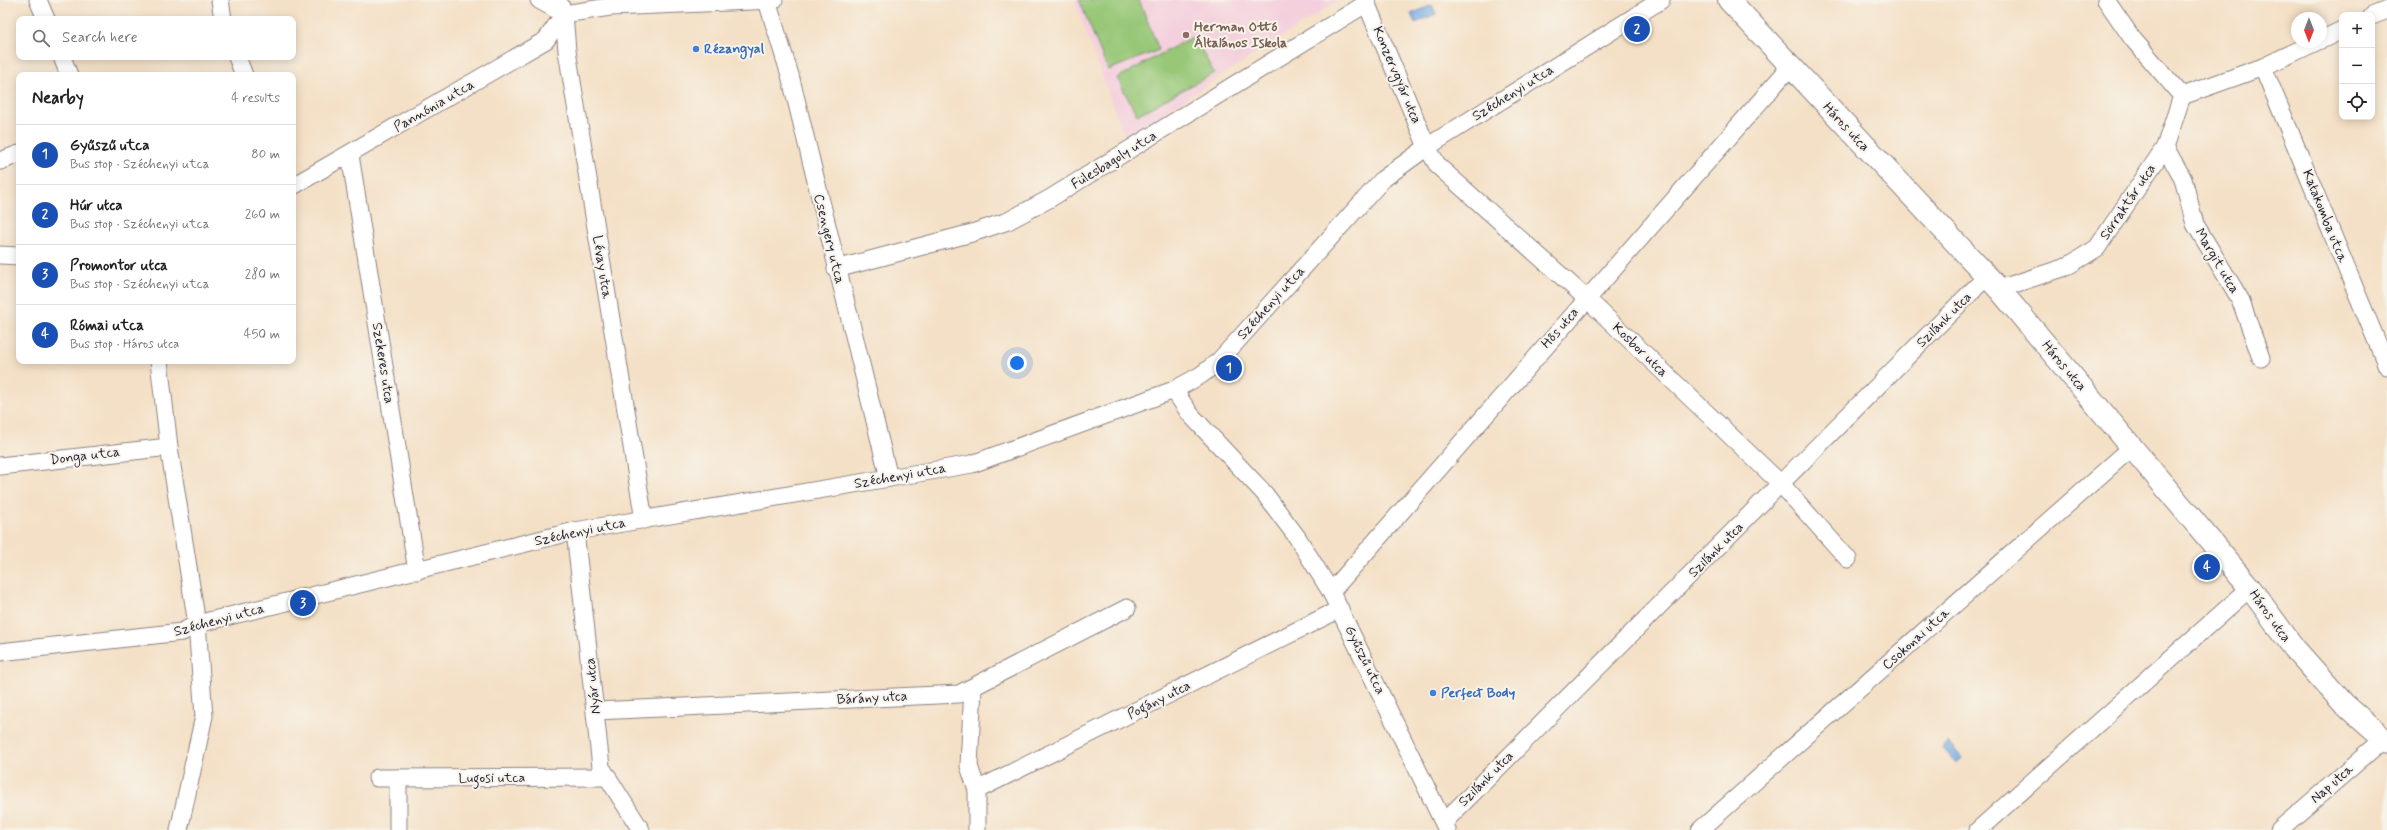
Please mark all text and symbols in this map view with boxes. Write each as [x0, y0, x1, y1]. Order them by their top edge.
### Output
north arrow [2291, 12, 2327, 48]
map controls [2339, 12, 2375, 120]
button: + [2339, 12, 2375, 48]
pin: 2 [1624, 14, 1650, 44]
search box [16, 16, 296, 60]
place label: Herman Ottó Általános Iskola [1194, 18, 1287, 52]
street label: Konzervgyár utca [1367, 24, 1426, 127]
icon: search [30, 27, 52, 49]
text: Search here [62, 28, 138, 48]
marker: Herman Ottó Általános Iskola [1181, 30, 1191, 40]
place label: Rézangyal [704, 40, 765, 60]
marker: Rézangyal [691, 44, 701, 54]
button: − [2339, 48, 2375, 84]
street label: Széchenyi utca [1469, 61, 1557, 125]
street label: Pannónia utca [391, 76, 477, 136]
button: locate [2339, 84, 2375, 120]
text: Nearby [32, 87, 84, 109]
text: 4 results [231, 90, 280, 107]
street label: Háros utca [1819, 99, 1873, 155]
street label: Fülesbagoly utca [1068, 126, 1160, 194]
text: Gyűszű utca [70, 136, 150, 156]
text: 1 [42, 146, 48, 163]
text: 80 m [251, 146, 280, 163]
text: Bus stop · Széchenyi utca [70, 156, 209, 173]
street label: Sörraktár utca [2096, 160, 2160, 244]
street label: Katakomba utca [2298, 167, 2352, 266]
street label: Csengery utca [809, 192, 849, 286]
text: Húr utca [70, 196, 123, 216]
text: 2 [42, 206, 48, 223]
text: 260 m [245, 206, 280, 223]
text: Bus stop · Széchenyi utca [70, 216, 209, 233]
street label: Margit utca [2190, 225, 2244, 297]
street label: Lévay utca [588, 234, 616, 301]
text: Promontor utca [70, 256, 168, 276]
street label: Széchenyi utca [1233, 262, 1309, 344]
text: 3 [42, 266, 48, 283]
text: 280 m [245, 266, 280, 283]
text: Bus stop · Széchenyi utca [70, 276, 209, 293]
street label: Szilánk utca [1912, 288, 1976, 352]
street label: Hős utca [1537, 304, 1583, 352]
text: Római utca [70, 316, 144, 336]
street label: Kosbor utca [1608, 319, 1672, 381]
street label: Szekeres utca [368, 321, 398, 405]
text: 4 [41, 326, 49, 343]
text: 450 m [244, 326, 280, 343]
text: Bus stop · Háros utca [70, 336, 179, 353]
street label: Háros utca [2038, 337, 2091, 395]
your location [1007, 353, 1027, 373]
pin: 1 [1216, 353, 1242, 383]
street label: Donga utca [49, 443, 121, 470]
street label: Széchenyi utca [853, 459, 947, 493]
street label: Széchenyi utca [533, 514, 627, 550]
street label: Szilánk utca [1684, 518, 1748, 582]
pin: 4 [2194, 552, 2220, 582]
street label: Háros utca [2245, 586, 2295, 646]
pin: 3 [290, 588, 316, 618]
street label: Széchenyi utca [172, 599, 266, 641]
street label: Csokonai utca [1878, 604, 1954, 674]
street label: Gyűszű utca [1341, 623, 1389, 697]
street label: Nyár utca [581, 657, 605, 715]
street label: Pogány utca [1124, 676, 1195, 725]
place label: Perfect Body [1441, 684, 1516, 702]
street label: Bárány utca [836, 687, 908, 709]
marker: Perfect Body [1428, 688, 1438, 698]
street label: Szilánk utca [1454, 747, 1518, 811]
street label: Nap utca [2307, 760, 2358, 808]
street label: Lugosi utca [459, 769, 526, 789]

